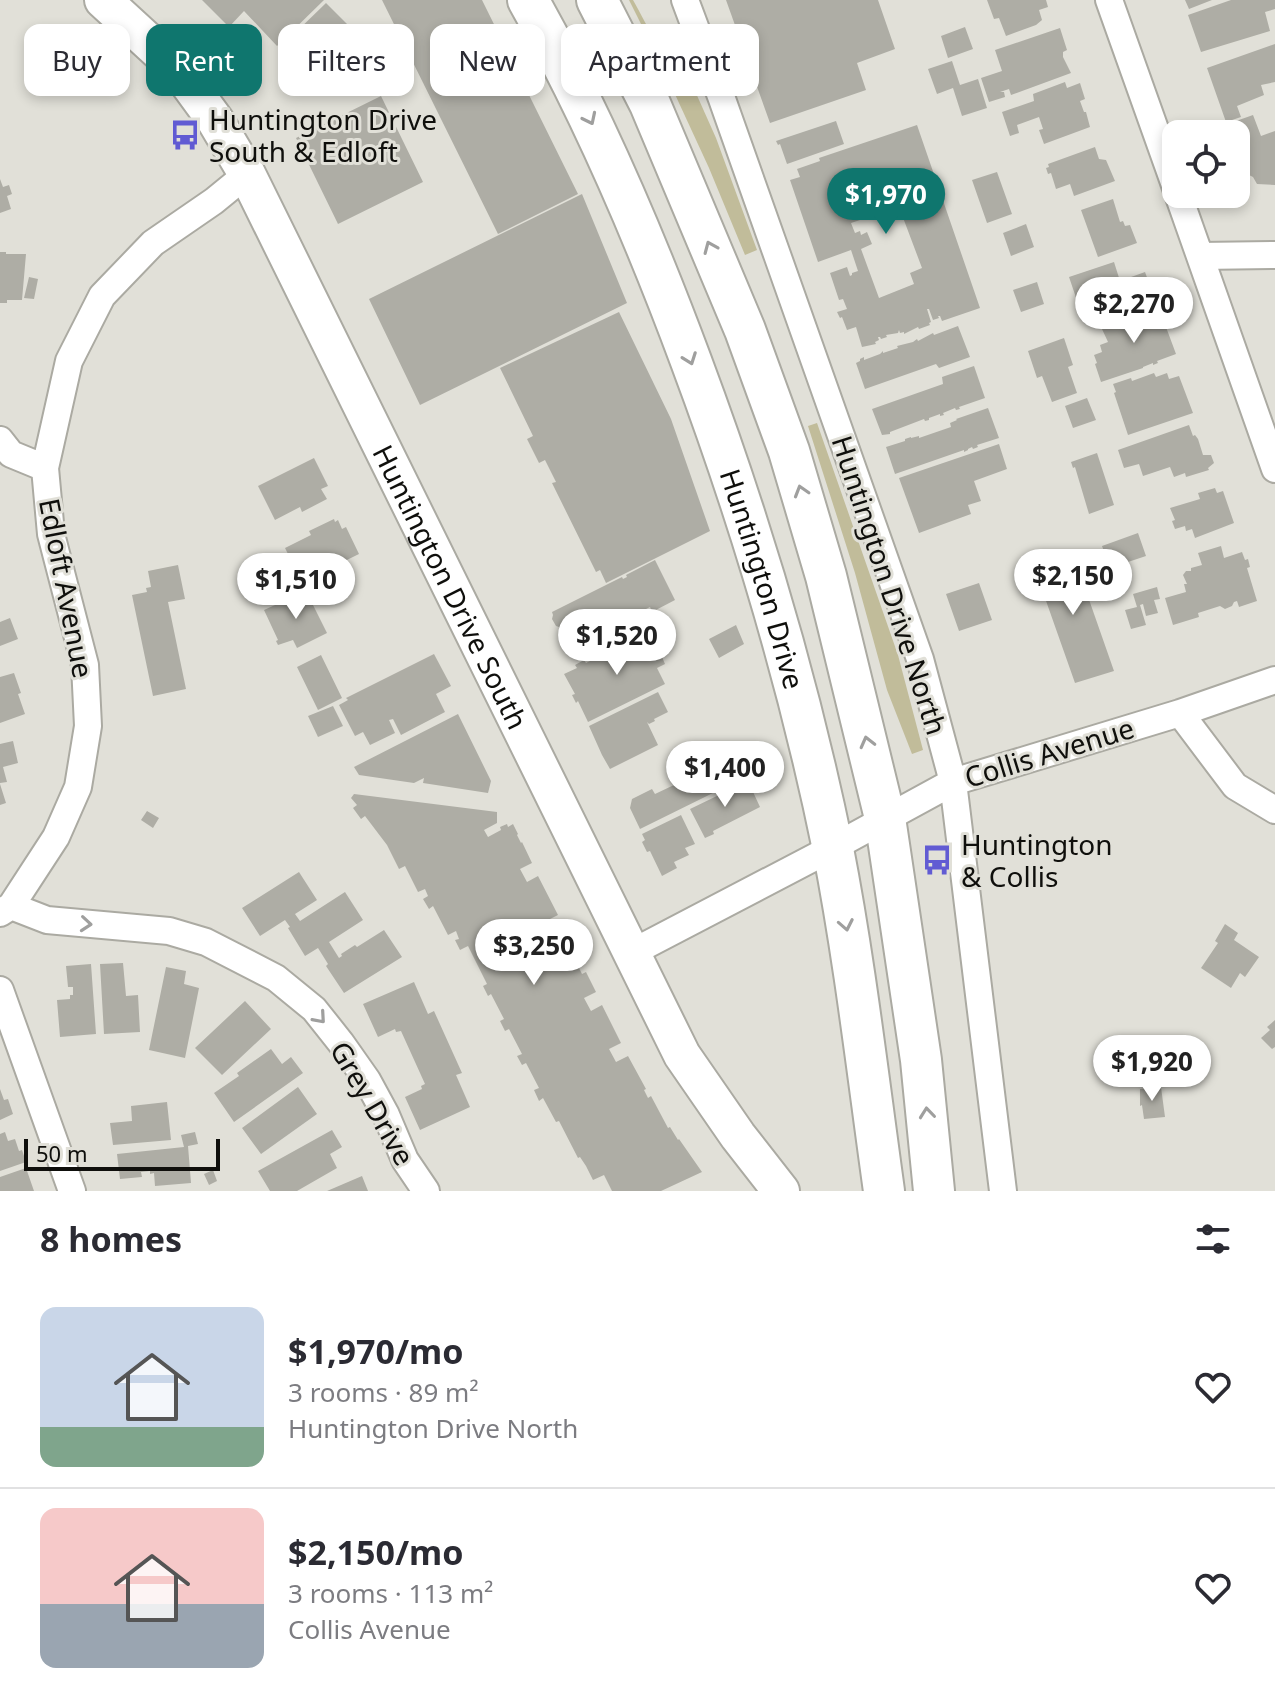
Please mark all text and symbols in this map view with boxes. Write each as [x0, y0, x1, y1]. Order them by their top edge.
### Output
chip: Buy [24, 24, 130, 96]
chip: Rent [146, 24, 262, 96]
chip: Filters [278, 24, 414, 96]
chip: New [430, 24, 545, 96]
chip: Apartment [561, 24, 759, 96]
place label: Huntington Drive South & Edloft [209, 100, 437, 170]
one-way arrow [580, 110, 596, 125]
bus stop icon: Huntington Drive South & Edloft [168, 118, 202, 152]
map controls [1162, 120, 1250, 208]
button: locate [1162, 120, 1250, 208]
pin: $1,970 [821, 168, 951, 236]
text: $1,970 [845, 176, 927, 212]
one-way arrow [704, 241, 720, 255]
pin: $2,270 [1069, 277, 1199, 345]
text: $2,270 [1093, 285, 1175, 321]
one-way arrow [681, 351, 697, 365]
street label: Huntington Drive North [824, 430, 956, 740]
street label: Huntington Drive South [365, 438, 537, 735]
street label: Huntington Drive [712, 464, 814, 693]
one-way arrow [794, 484, 810, 498]
street label: Edloft Avenue [31, 495, 103, 681]
pin: $2,150 [1008, 549, 1138, 617]
pin: $1,510 [231, 553, 361, 621]
text: $2,150 [1032, 557, 1114, 593]
text: $1,510 [255, 561, 337, 597]
pin: $1,520 [552, 609, 682, 677]
text: $1,520 [576, 617, 658, 653]
street label: Collis Avenue [960, 708, 1138, 796]
one-way arrow [859, 736, 876, 749]
pin: $1,400 [660, 741, 790, 809]
text: $1,400 [684, 749, 766, 785]
place label: Huntington & Collis [961, 825, 1113, 895]
bus stop icon: Huntington & Collis [920, 843, 954, 877]
one-way arrow [80, 915, 93, 932]
one-way arrow [837, 918, 854, 931]
pin: $3,250 [469, 919, 599, 987]
text: $3,250 [493, 927, 575, 963]
one-way arrow [310, 1008, 325, 1023]
street label: Grey Drive [322, 1034, 424, 1172]
pin: $1,920 [1087, 1035, 1217, 1103]
text: $1,920 [1111, 1043, 1193, 1079]
one-way arrow [918, 1106, 935, 1119]
scale bar [24, 1135, 220, 1171]
text: 50 m [36, 1138, 87, 1168]
text: 8 homes [40, 1216, 182, 1262]
icon: filters [1191, 1217, 1235, 1261]
text: $1,970/mo [288, 1328, 463, 1374]
icon: home [104, 1339, 200, 1435]
icon: heart [1191, 1365, 1235, 1409]
text: 3 rooms · 89 m² [288, 1374, 478, 1410]
text: Huntington Drive North [288, 1410, 578, 1446]
text: $2,150/mo [288, 1529, 463, 1575]
icon: home [104, 1540, 200, 1636]
icon: heart [1191, 1566, 1235, 1610]
text: 3 rooms · 113 m² [288, 1575, 493, 1611]
text: Collis Avenue [288, 1611, 451, 1647]

